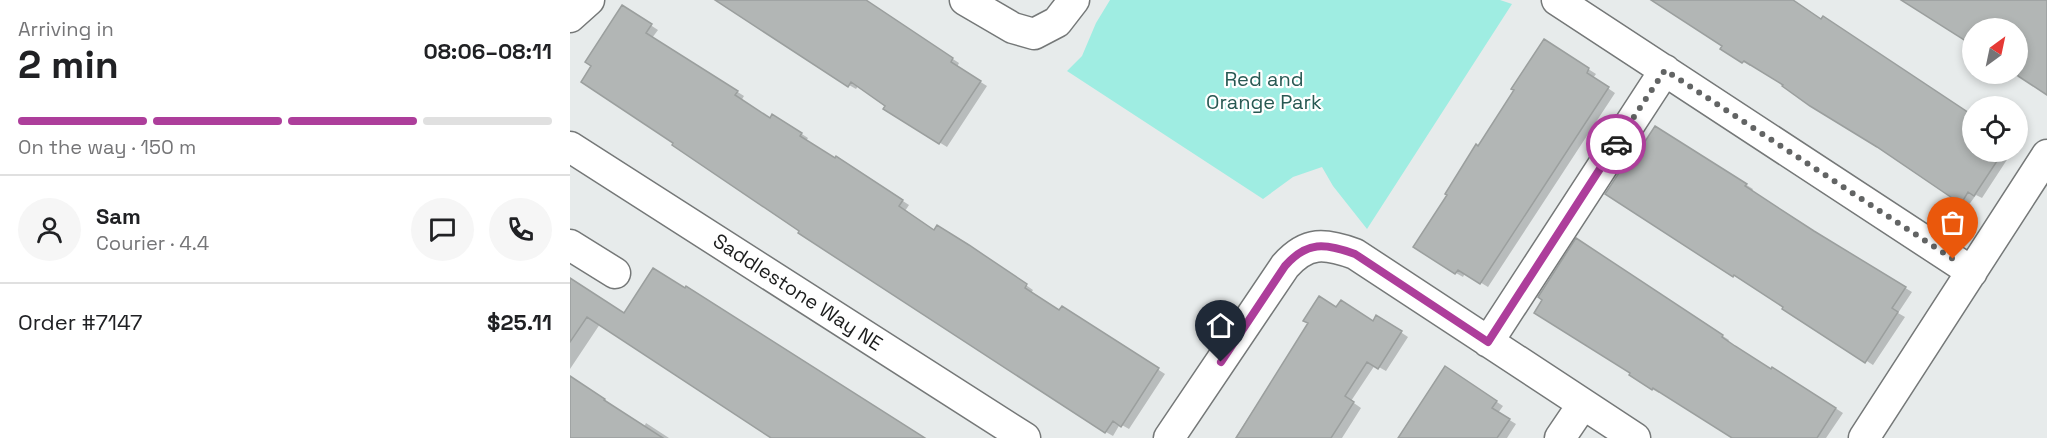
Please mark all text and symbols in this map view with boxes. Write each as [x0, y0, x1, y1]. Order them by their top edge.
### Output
text: Arriving in [18, 16, 114, 42]
north arrow [1962, 18, 2028, 84]
map controls [1962, 18, 2028, 162]
text: 08:06–08:11 [423, 37, 552, 65]
text: 2 min [18, 40, 119, 89]
park label: Red and Orange Park [1206, 66, 1322, 115]
button: locate [1962, 96, 2028, 162]
courier [1586, 114, 1646, 174]
icon: car [1600, 128, 1633, 161]
text: On the way · 150 m [18, 134, 196, 160]
pin [1927, 197, 1978, 259]
button: person [18, 198, 81, 261]
button: chat [411, 198, 474, 261]
button: phone [489, 198, 552, 261]
text: Sam [96, 202, 141, 230]
icon: bag [1936, 206, 1969, 239]
street label: Saddlestone Way NE [708, 227, 888, 357]
text: Courier · 4.4 [96, 230, 209, 256]
pin [1195, 300, 1246, 362]
text: Order #7147 [18, 308, 142, 336]
text: $25.11 [487, 308, 552, 336]
icon: home [1204, 309, 1237, 342]

